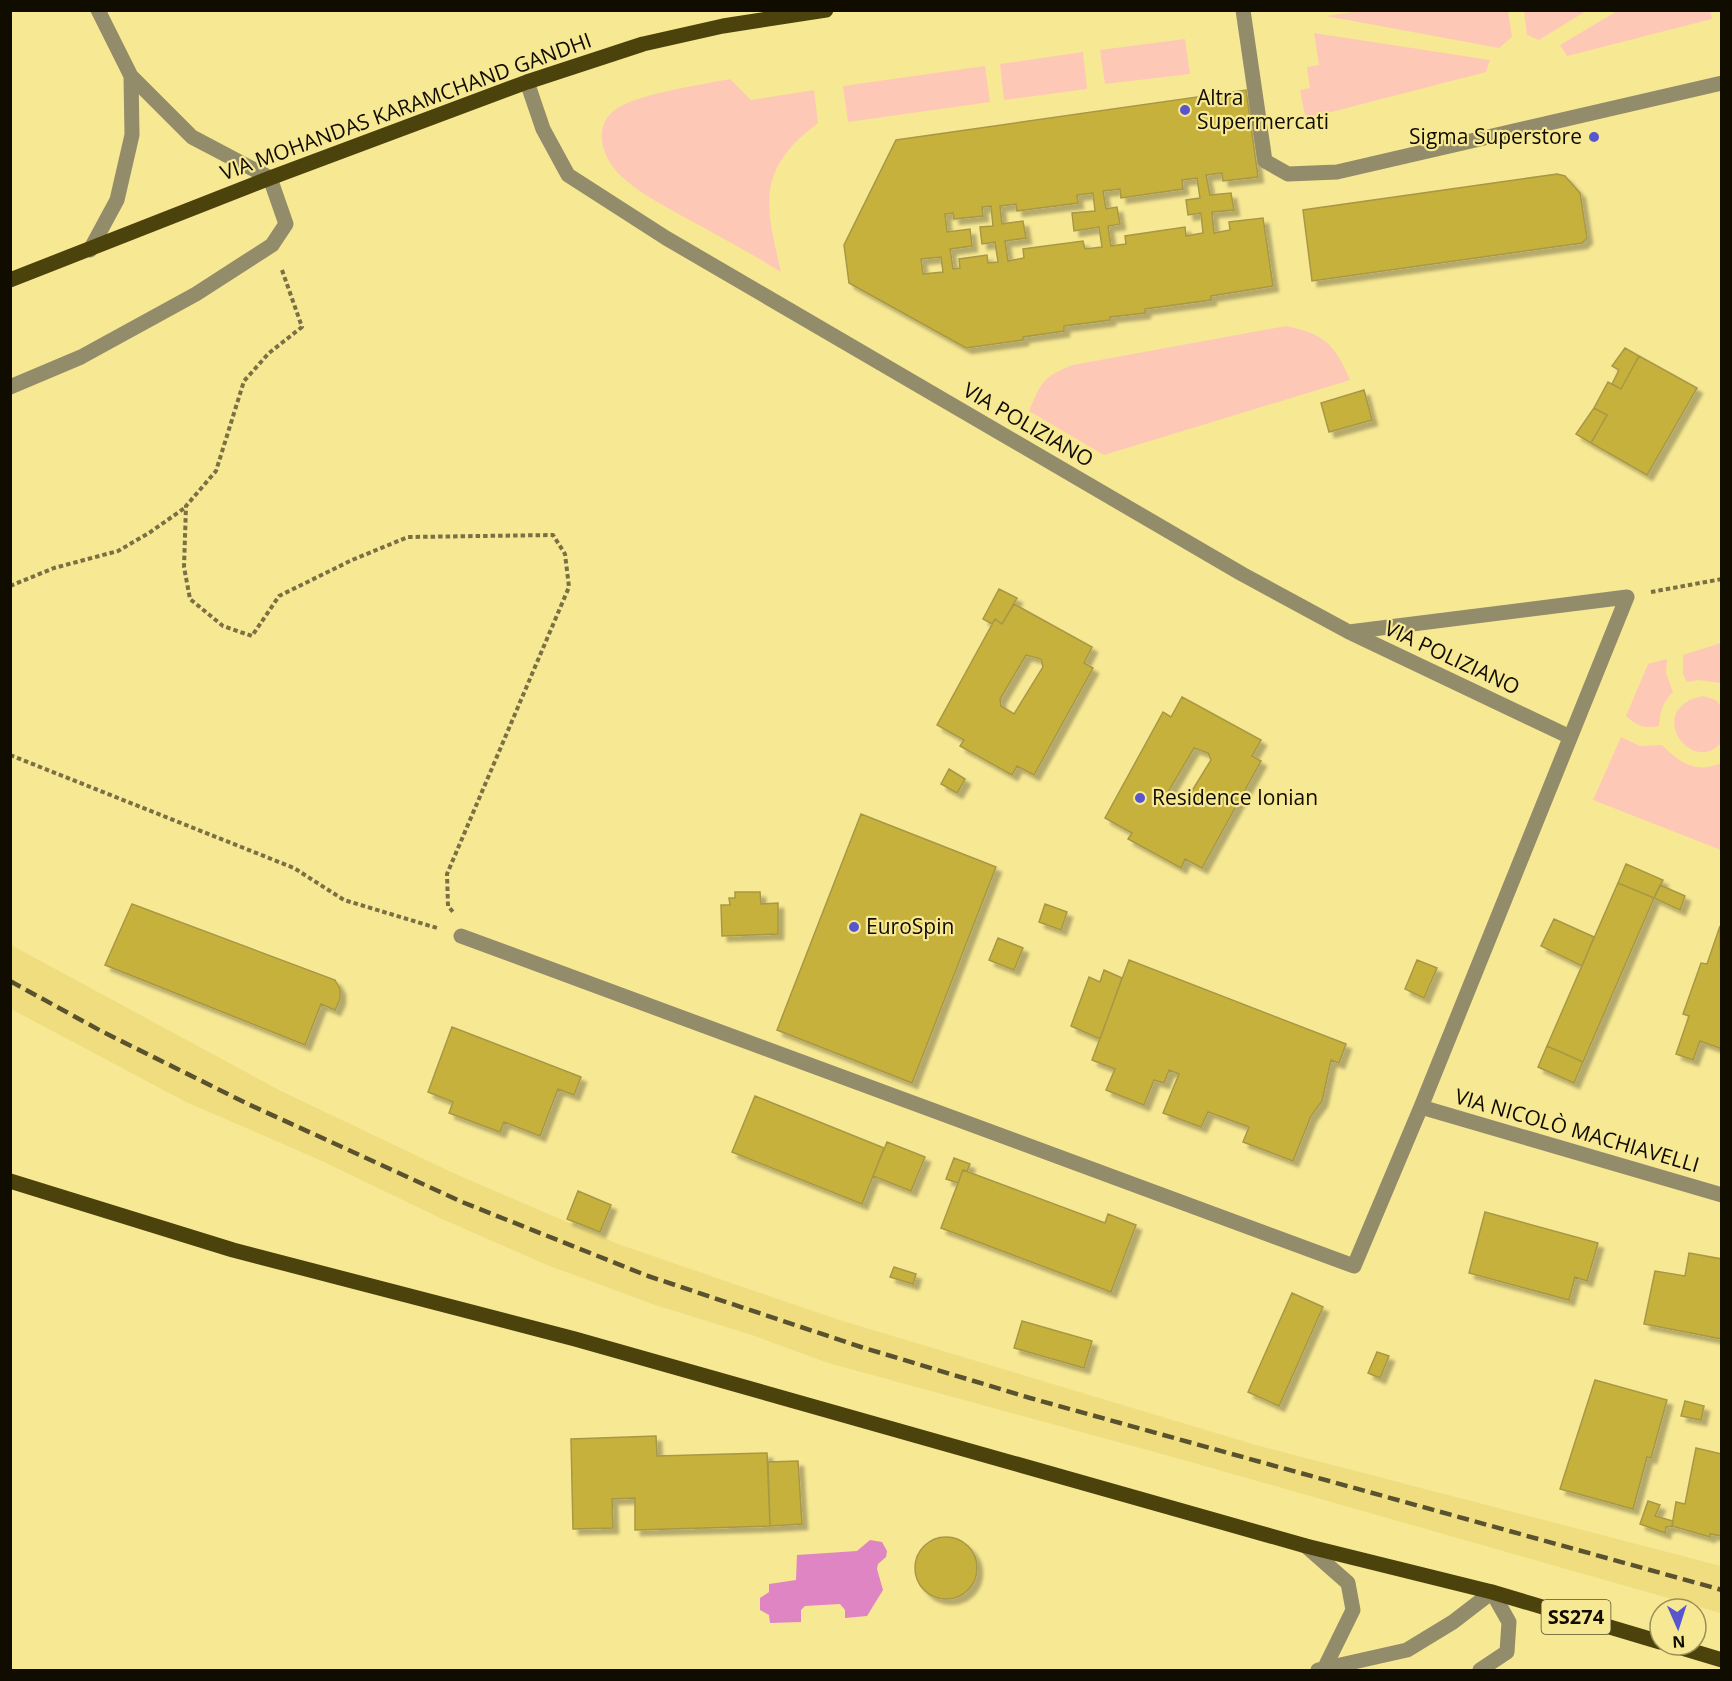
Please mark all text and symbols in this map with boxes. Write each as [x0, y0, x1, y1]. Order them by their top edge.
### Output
street label: VIA MOHANDAS KARAMCHAND GANDHI [216, 26, 595, 186]
place label: Altra Supermercati [1197, 83, 1329, 135]
marker: Altra Supermercati [1178, 103, 1192, 117]
place label: Sigma Superstore [1409, 122, 1582, 150]
marker: Sigma Superstore [1587, 130, 1601, 144]
street label: VIA POLIZIANO [958, 375, 1099, 473]
street label: VIA POLIZIANO [1380, 614, 1525, 701]
place label: Residence Ionian [1152, 783, 1318, 811]
marker: Residence Ionian [1133, 791, 1147, 805]
place label: EuroSpin [866, 912, 954, 940]
marker: EuroSpin [847, 920, 861, 934]
street label: VIA NICOLÒ MACHIAVELLI [1452, 1082, 1703, 1178]
north arrow [1648, 1597, 1708, 1657]
road number: SS274 [1542, 1600, 1610, 1634]
text: N [1672, 1631, 1686, 1653]

